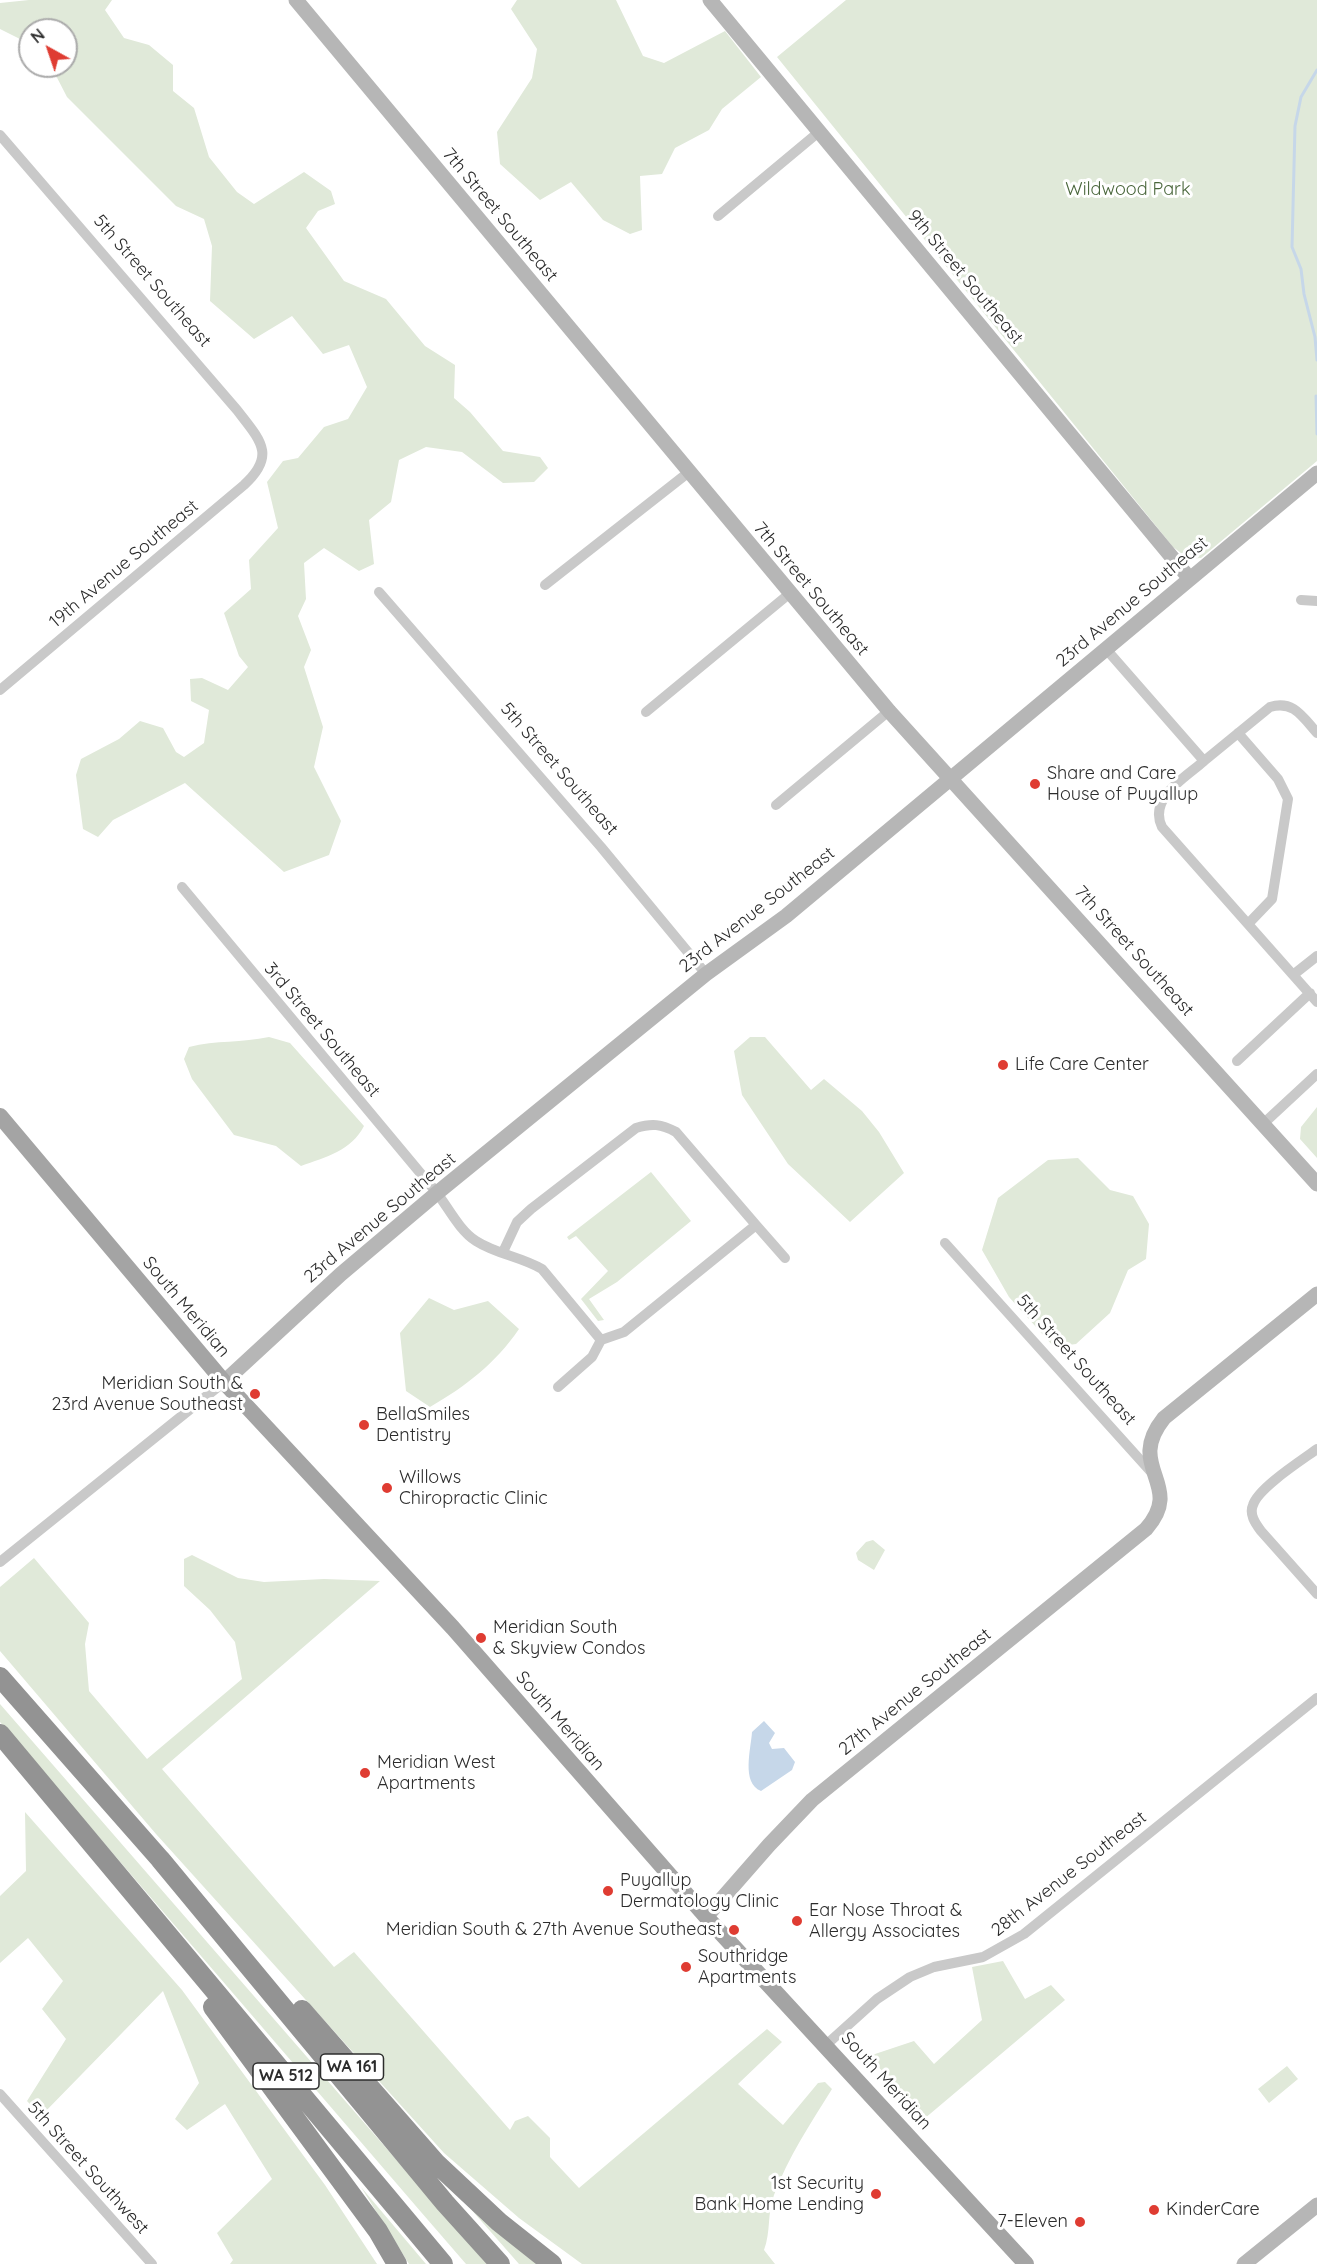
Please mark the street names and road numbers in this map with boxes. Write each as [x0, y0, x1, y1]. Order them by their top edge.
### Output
street label: 7th Street Southeast [438, 144, 562, 286]
street label: 9th Street Southeast [903, 205, 1027, 349]
street label: 5th Street Southeast [89, 210, 215, 352]
street label: 19th Avenue Southeast [45, 495, 203, 633]
street label: 7th Street Southeast [749, 518, 873, 660]
street label: 23rd Avenue Southeast [1052, 532, 1212, 672]
street label: 5th Street Southeast [496, 698, 622, 840]
street label: 23rd Avenue Southeast [675, 843, 839, 977]
street label: 7th Street Southeast [1070, 881, 1198, 1021]
street label: 3rd Street Southeast [259, 958, 385, 1102]
street label: 23rd Avenue Southeast [300, 1148, 460, 1288]
street label: South Meridian [138, 1252, 234, 1362]
street label: 5th Street Southeast [1012, 1290, 1140, 1430]
street label: 27th Avenue Southeast [834, 1624, 996, 1760]
street label: South Meridian [511, 1667, 609, 1775]
street label: 28th Avenue Southeast [987, 1807, 1151, 1941]
street label: South Meridian [836, 2028, 936, 2134]
road number: WA 161 [320, 2054, 384, 2080]
road number: WA 512 [253, 2063, 319, 2089]
street label: 5th Street Southwest [23, 2097, 153, 2239]

